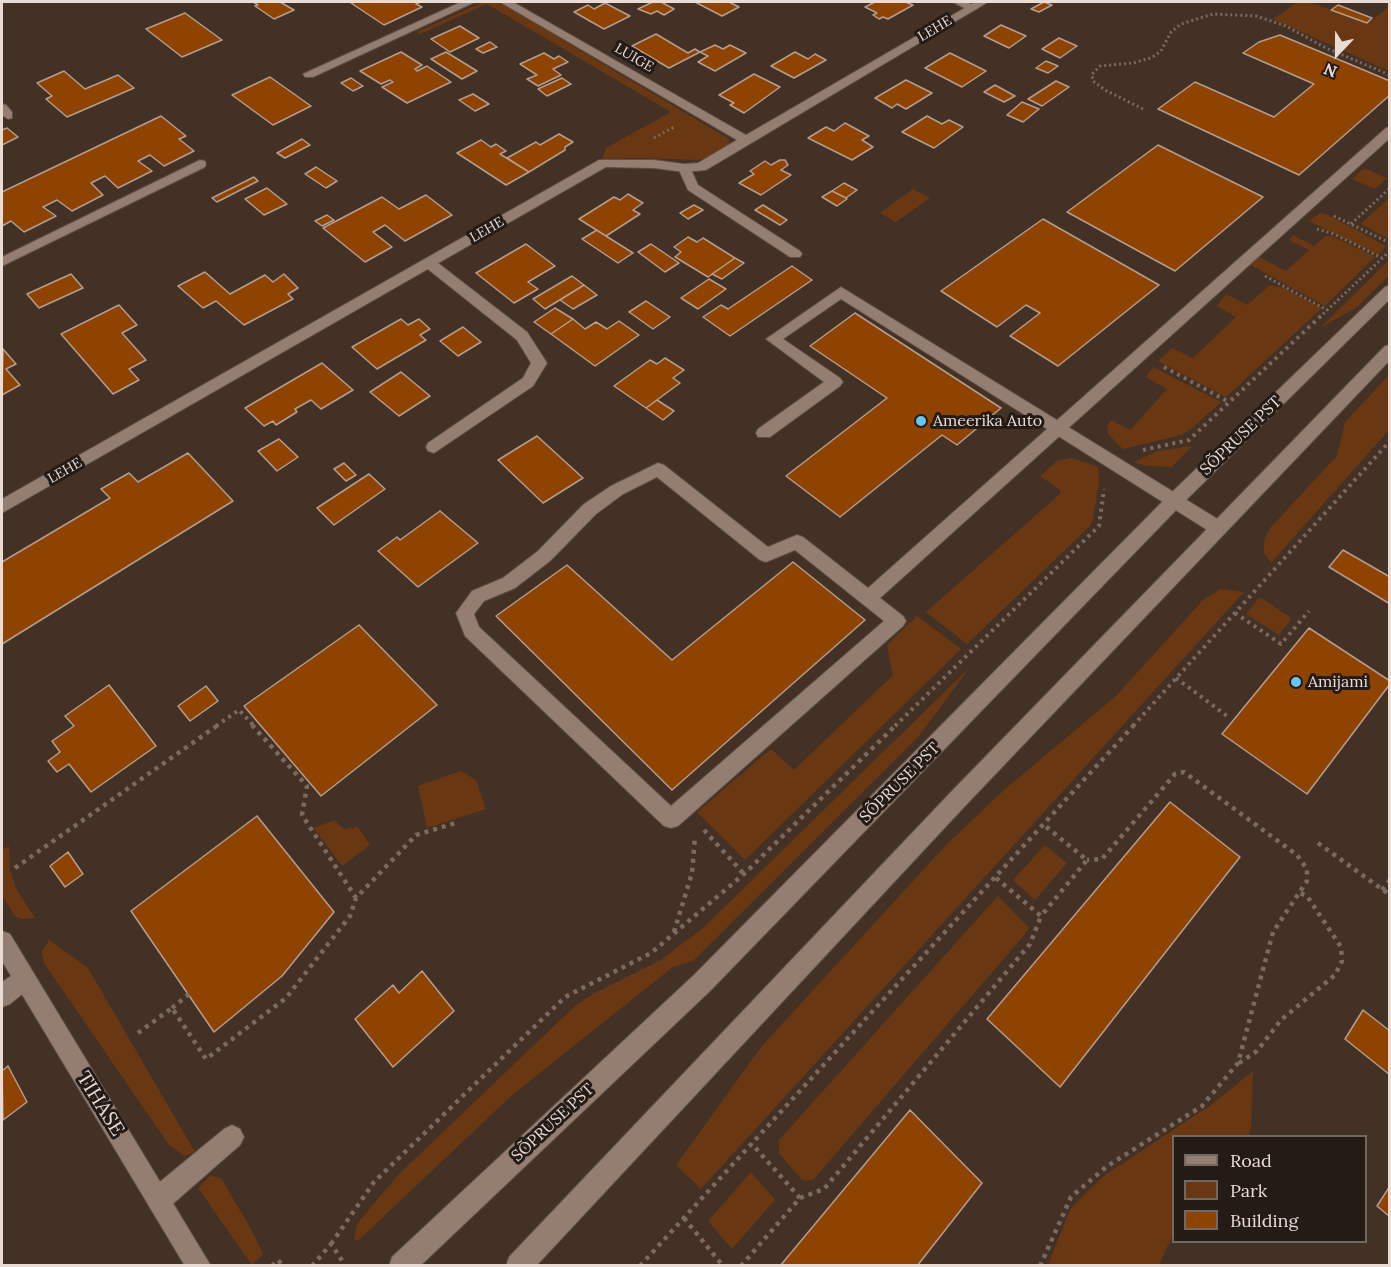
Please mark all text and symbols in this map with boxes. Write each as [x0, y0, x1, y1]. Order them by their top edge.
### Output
street label: LEHE [915, 12, 955, 46]
north arrow [1307, 24, 1367, 84]
street label: LUIGE [611, 40, 657, 76]
text: N [1321, 59, 1340, 82]
street label: LEHE [467, 214, 507, 246]
street label: SÕPRUSE PST [1196, 392, 1286, 480]
place label: Ameerika Auto [933, 411, 1042, 431]
marker: Ameerika Auto [914, 414, 928, 428]
street label: LEHE [45, 455, 85, 487]
place label: Amijami [1308, 672, 1368, 692]
marker: Amijami [1289, 675, 1303, 689]
street label: SÕPRUSE PST [856, 739, 944, 827]
street label: TIHASE [71, 1067, 129, 1141]
street label: SÕPRUSE PST [508, 1080, 598, 1166]
legend [1172, 1135, 1367, 1243]
text: Road [1230, 1149, 1272, 1172]
text: Park [1230, 1179, 1267, 1202]
text: Building [1230, 1209, 1298, 1232]

